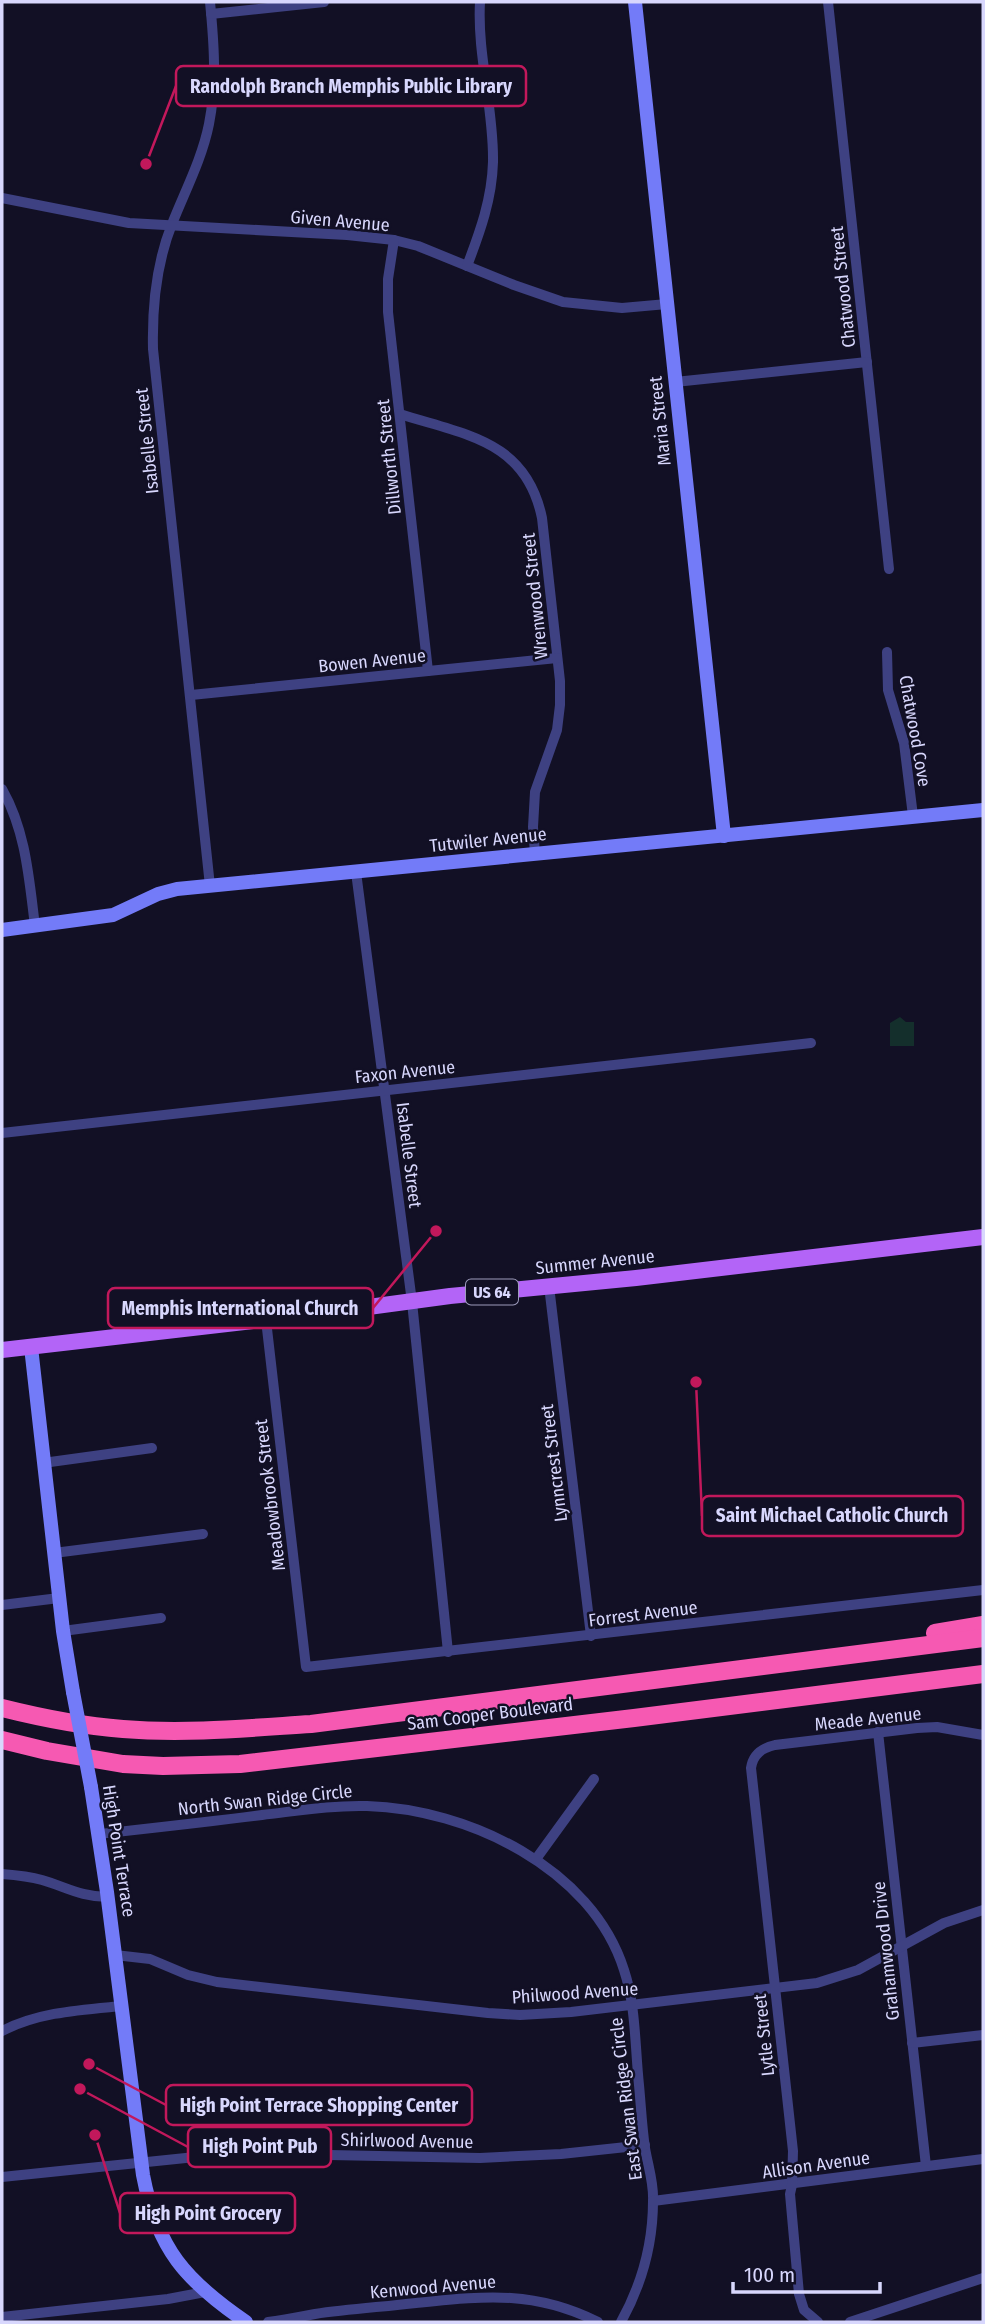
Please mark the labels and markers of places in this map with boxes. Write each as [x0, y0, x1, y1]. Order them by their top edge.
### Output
callout: Randolph Branch Memphis Public Library [176, 66, 526, 106]
callout: Memphis International Church [108, 1288, 373, 1328]
callout: Saint Michael Catholic Church [702, 1496, 963, 1536]
callout: High Point Terrace Shopping Center [166, 2085, 472, 2125]
callout: High Point Pub [188, 2127, 331, 2167]
callout: High Point Grocery [120, 2193, 295, 2233]

